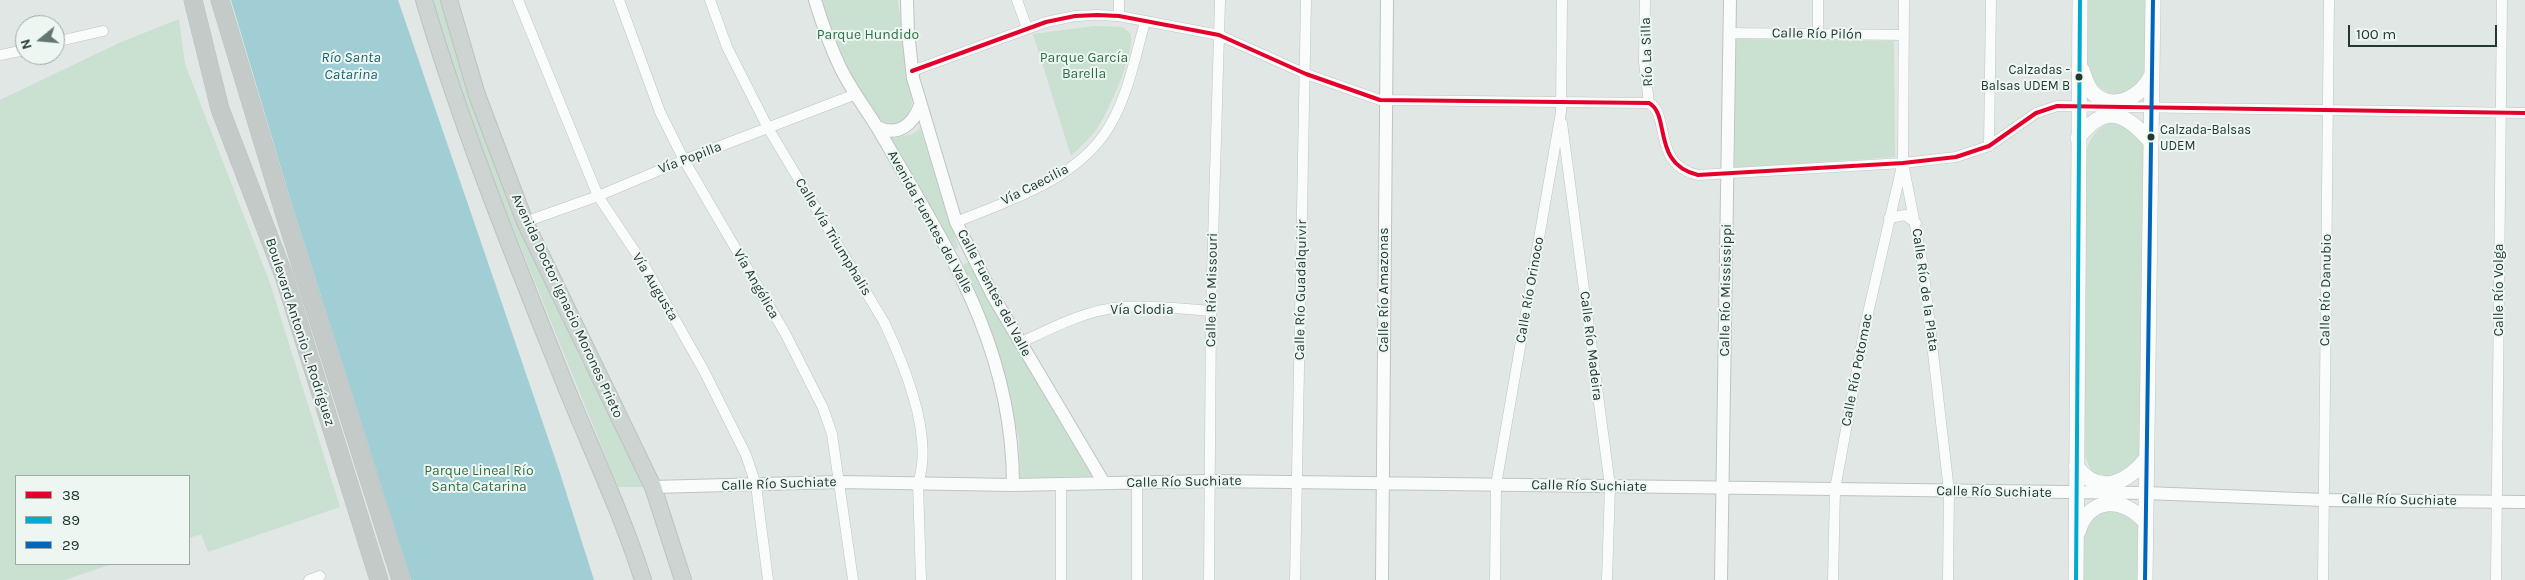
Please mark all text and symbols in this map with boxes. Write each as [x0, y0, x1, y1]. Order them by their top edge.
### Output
north arrow [15, 15, 65, 65]
scale bar [2350, 15, 2499, 47]
street label: Río La Silla [1637, 17, 1657, 87]
street label: Calle Río Pilón [1772, 25, 1862, 43]
text: 100 m [2356, 25, 2396, 43]
park label: Parque Hundido [817, 27, 919, 43]
text: N [17, 37, 36, 52]
water label: Río Santa Catarina [321, 49, 381, 84]
park label: Parque García Barella [1040, 50, 1128, 82]
place label: Calzadas - Balsas UDEM B [1981, 62, 2070, 93]
marker: Calzadas - Balsas UDEM B [2074, 72, 2084, 82]
place label: Calzada-Balsas UDEM [2160, 122, 2251, 153]
marker: Calzada-Balsas UDEM [2146, 132, 2156, 142]
street label: Vía Popilla [656, 138, 724, 178]
street label: Avenida Fuentes del Valle [884, 147, 976, 297]
street label: Vía Caecilia [998, 161, 1072, 209]
street label: Calle Vía Triumphalis [791, 175, 875, 299]
street label: Avenida Doctor Ignacio Morones Prieto [508, 191, 626, 421]
street label: Calle Río Guadalquivir [1291, 220, 1311, 360]
street label: Calle Río Mississippi [1716, 224, 1736, 356]
street label: Calle Fuentes del Valle [953, 226, 1035, 360]
street label: Calle Río Amazonas [1376, 227, 1392, 353]
street label: Calle Río de la Plata [1908, 227, 1942, 353]
street label: Calle Río Missouri [1203, 233, 1221, 347]
street label: Calle Río Danubio [2317, 234, 2335, 346]
street label: Boulevard Antonio L. Rodríguez [262, 236, 338, 428]
street label: Calle Río Orinoco [1512, 236, 1548, 344]
street label: Calle Río Volga [2491, 244, 2507, 336]
street label: Vía Angélica [729, 246, 783, 322]
street label: Vía Augusta [628, 250, 682, 324]
street label: Calle Río Madeira [1576, 290, 1606, 402]
street label: Vía Clodia [1110, 302, 1174, 318]
street label: Calle Río Potomac [1838, 312, 1876, 428]
park label: Parque Lineal Río Santa Catarina [424, 463, 534, 496]
street label: Calle Río Suchiate [1126, 473, 1242, 491]
street label: Calle Río Suchiate [721, 474, 837, 494]
legend [15, 475, 190, 565]
street label: Calle Río Suchiate [1531, 477, 1647, 495]
street label: Calle Río Suchiate [1936, 483, 2052, 501]
text: 38 [62, 486, 80, 504]
street label: Calle Río Suchiate [2341, 491, 2457, 509]
text: 89 [62, 511, 80, 529]
text: 29 [62, 536, 79, 554]

